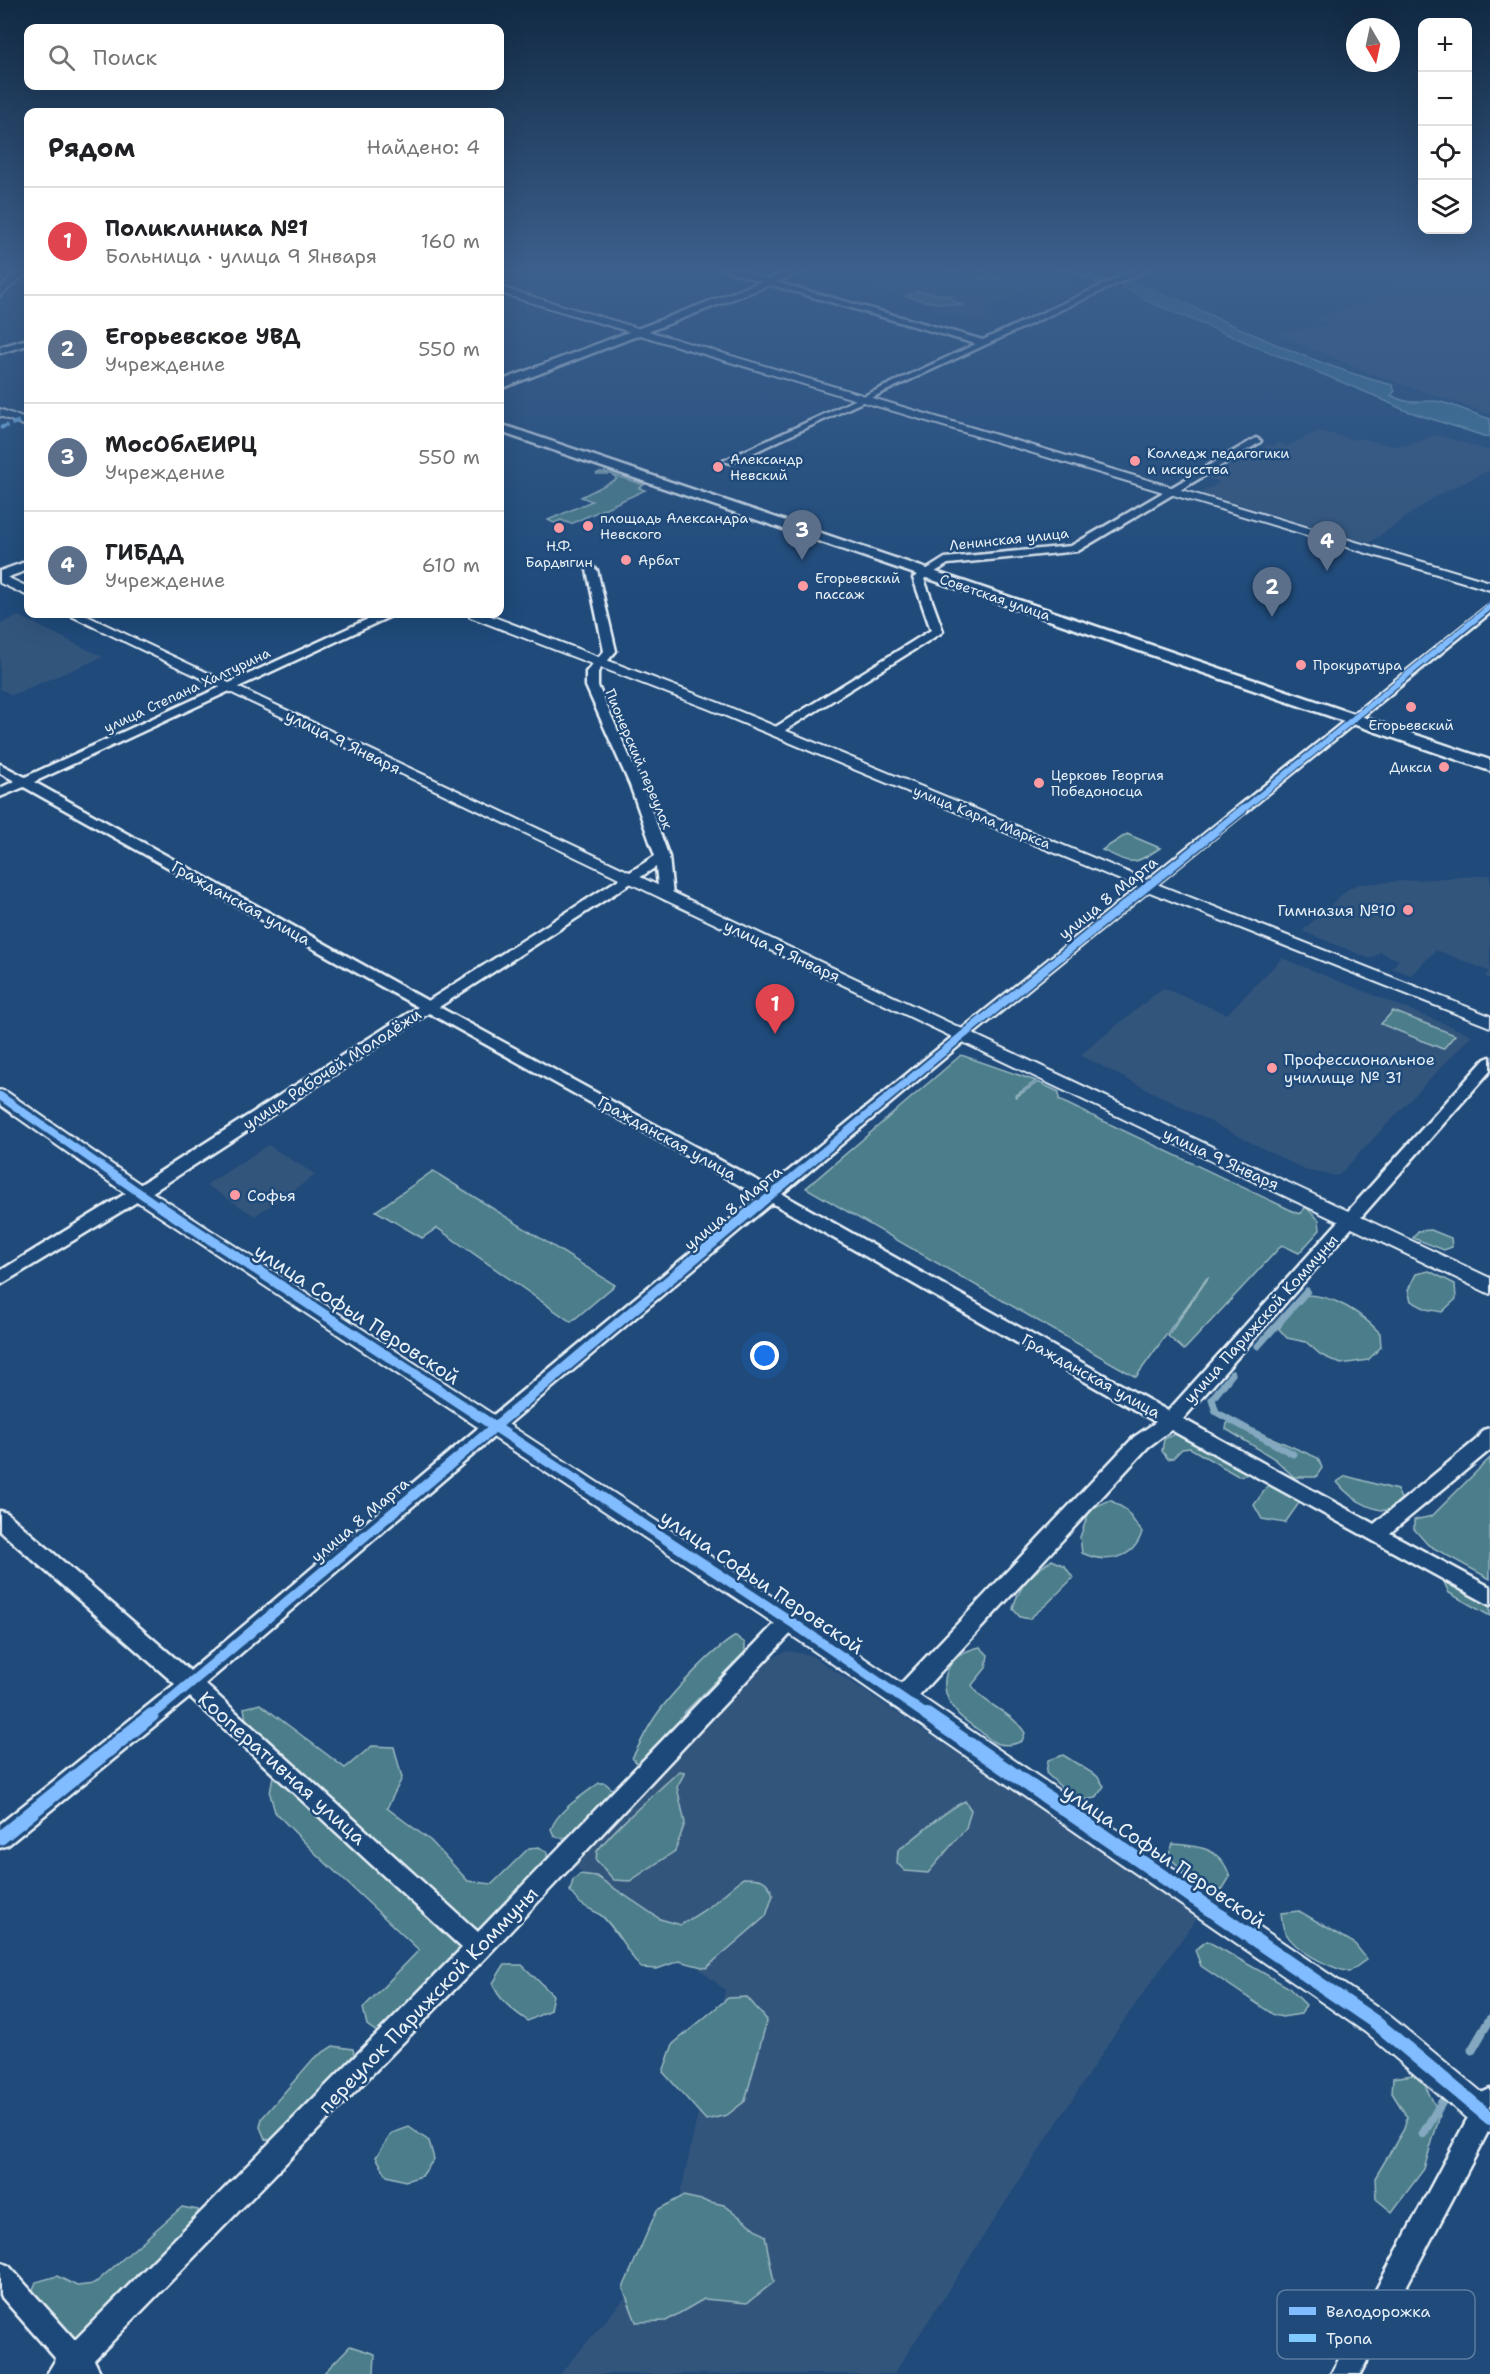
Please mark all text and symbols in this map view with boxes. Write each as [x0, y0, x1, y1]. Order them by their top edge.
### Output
north arrow [1346, 18, 1400, 72]
map controls [1418, 18, 1472, 234]
button: + [1418, 18, 1472, 72]
search box [24, 24, 504, 90]
icon: search [45, 41, 78, 74]
text: Поиск [93, 43, 157, 72]
button: − [1418, 72, 1472, 126]
button: locate [1418, 126, 1472, 180]
text: Рядом [48, 130, 135, 165]
text: Найдено: 4 [367, 134, 480, 160]
button: layers [1418, 180, 1472, 234]
text: Поликлиника №1 [105, 214, 308, 243]
text: 1 [63, 228, 72, 254]
text: 160 m [421, 228, 480, 254]
text: Больница · улица 9 Января [105, 243, 377, 269]
text: Егорьевское УВД [105, 322, 300, 351]
text: 2 [61, 336, 75, 362]
text: 550 m [418, 336, 480, 362]
text: Учреждение [105, 351, 225, 377]
text: MосОблЕИРЦ [105, 430, 256, 459]
text: 3 [61, 444, 75, 470]
text: 550 m [418, 444, 480, 470]
place label: Колледж педагогики и искусства [1147, 444, 1290, 478]
place label: Александр Невский [730, 450, 803, 484]
marker: Колледж педагогики и искусства [1128, 454, 1142, 468]
text: Учреждение [105, 459, 225, 485]
marker: Александр Невский [711, 460, 725, 474]
place label: площадь Александра Невского [600, 509, 748, 543]
pin: 3 [782, 510, 822, 560]
marker: площадь Александра Невского [581, 519, 595, 533]
marker: Н.Ф. Бардыгин [552, 521, 566, 535]
pin: 4 [1308, 522, 1346, 571]
street label: Ленинская улица [948, 524, 1070, 554]
place label: Н.Ф. Бардыгин [525, 537, 593, 571]
text: ГИБДД [105, 538, 184, 567]
place label: Арбат [638, 551, 681, 569]
text: 4 [61, 552, 75, 578]
text: 610 m [422, 552, 480, 578]
marker: Арбат [619, 553, 633, 567]
text: Учреждение [105, 567, 225, 593]
pin: 2 [1252, 568, 1292, 617]
place label: Егорьевский пассаж [815, 569, 900, 603]
street label: Советская улица [937, 570, 1053, 624]
marker: Егорьевский пассаж [796, 579, 810, 593]
street label: улица Степана Халтурина [101, 643, 273, 737]
place label: Прокуратура [1313, 656, 1402, 674]
marker: Прокуратура [1294, 658, 1308, 672]
street label: Пионерский переулок [601, 686, 677, 832]
marker: Егорьевский [1404, 700, 1418, 714]
street label: улица 9 Января [282, 705, 404, 779]
place label: Егорьевский [1368, 716, 1454, 734]
place label: Дикси [1389, 758, 1432, 776]
marker: Дикси [1437, 760, 1451, 774]
place label: Церковь Георгия Победоносца [1051, 766, 1164, 800]
marker: Церковь Георгия Победоносца [1032, 776, 1046, 790]
street label: улица Карла Маркса [911, 781, 1053, 853]
street label: улица 8 Марта [1054, 851, 1162, 944]
street label: Гражданская улица [168, 856, 314, 950]
place label: Гимназия №10 [1278, 900, 1396, 921]
marker: Гимназия №10 [1401, 903, 1415, 917]
street label: улица 9 Января [721, 915, 843, 987]
pin: 1 [756, 984, 794, 1034]
street label: улица Рабочей Молодёжи [239, 1003, 425, 1135]
place label: Профессиональное училище № 31 [1284, 1049, 1435, 1088]
marker: Профессиональное училище № 31 [1265, 1061, 1279, 1075]
street label: Гражданская улица [594, 1091, 740, 1185]
street label: улица 9 Января [1160, 1123, 1282, 1195]
street label: улица 8 Марта [680, 1161, 786, 1255]
place label: Софья [247, 1185, 296, 1206]
marker: Софья [228, 1188, 242, 1202]
street label: улица Парижской Коммуны [1179, 1230, 1343, 1408]
street label: улица Софьи Перовской [249, 1238, 465, 1390]
street label: Гражданская улица [1018, 1329, 1164, 1423]
your location [750, 1341, 779, 1370]
street label: улица 8 Марта [307, 1473, 413, 1567]
street label: улица Софьи Перовской [655, 1504, 869, 1660]
street label: Кооперативная улица [192, 1686, 372, 1851]
street label: улица Софьи Перовской [1057, 1778, 1271, 1934]
street label: переулок Парижской Коммуны [312, 1881, 544, 2119]
legend [1277, 2290, 1475, 2359]
text: Велодорожка [1326, 2301, 1431, 2322]
text: Тропа [1326, 2328, 1372, 2349]

